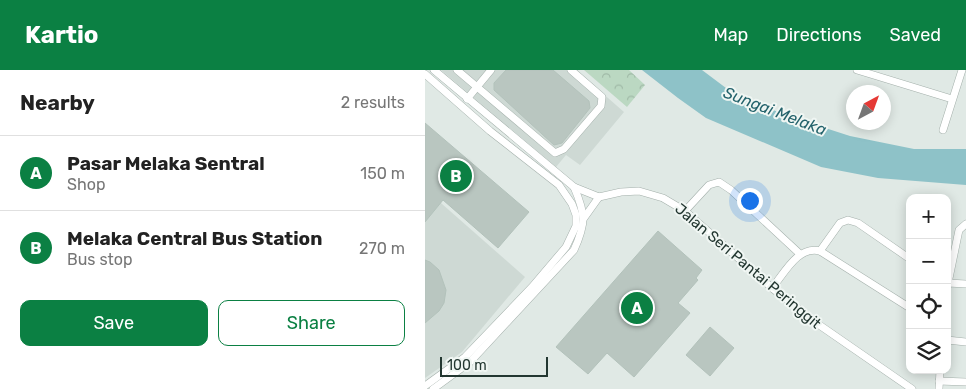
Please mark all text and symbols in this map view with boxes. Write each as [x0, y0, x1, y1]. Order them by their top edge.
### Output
text: Kartio [25, 21, 99, 49]
text: Map [713, 24, 748, 46]
text: Directions [776, 24, 862, 46]
text: Saved [890, 24, 941, 46]
water label: Sungai Melaka [721, 83, 829, 139]
north arrow [846, 85, 891, 130]
text: Nearby [20, 90, 95, 115]
text: 2 results [341, 93, 405, 112]
text: Pasar Melaka Sentral [67, 152, 265, 175]
pin: B [440, 157, 472, 195]
text: A [30, 164, 42, 183]
text: 150 m [360, 164, 405, 183]
text: Shop [67, 175, 105, 194]
your location [737, 188, 763, 214]
map controls [906, 194, 951, 374]
button: + [906, 194, 951, 239]
street label: Jalan Seri Pantai Peringgit [671, 200, 825, 332]
text: Melaka Central Bus Station [67, 227, 322, 250]
text: B [30, 239, 42, 258]
text: 270 m [359, 239, 405, 258]
button: − [906, 239, 951, 284]
text: Bus stop [67, 250, 133, 269]
button: locate [906, 284, 951, 329]
pin: A [621, 289, 653, 327]
button: Save [20, 300, 208, 346]
button: Share [218, 300, 405, 346]
button: layers [906, 329, 951, 374]
scale bar [440, 354, 547, 377]
text: 100 m [447, 357, 487, 374]

